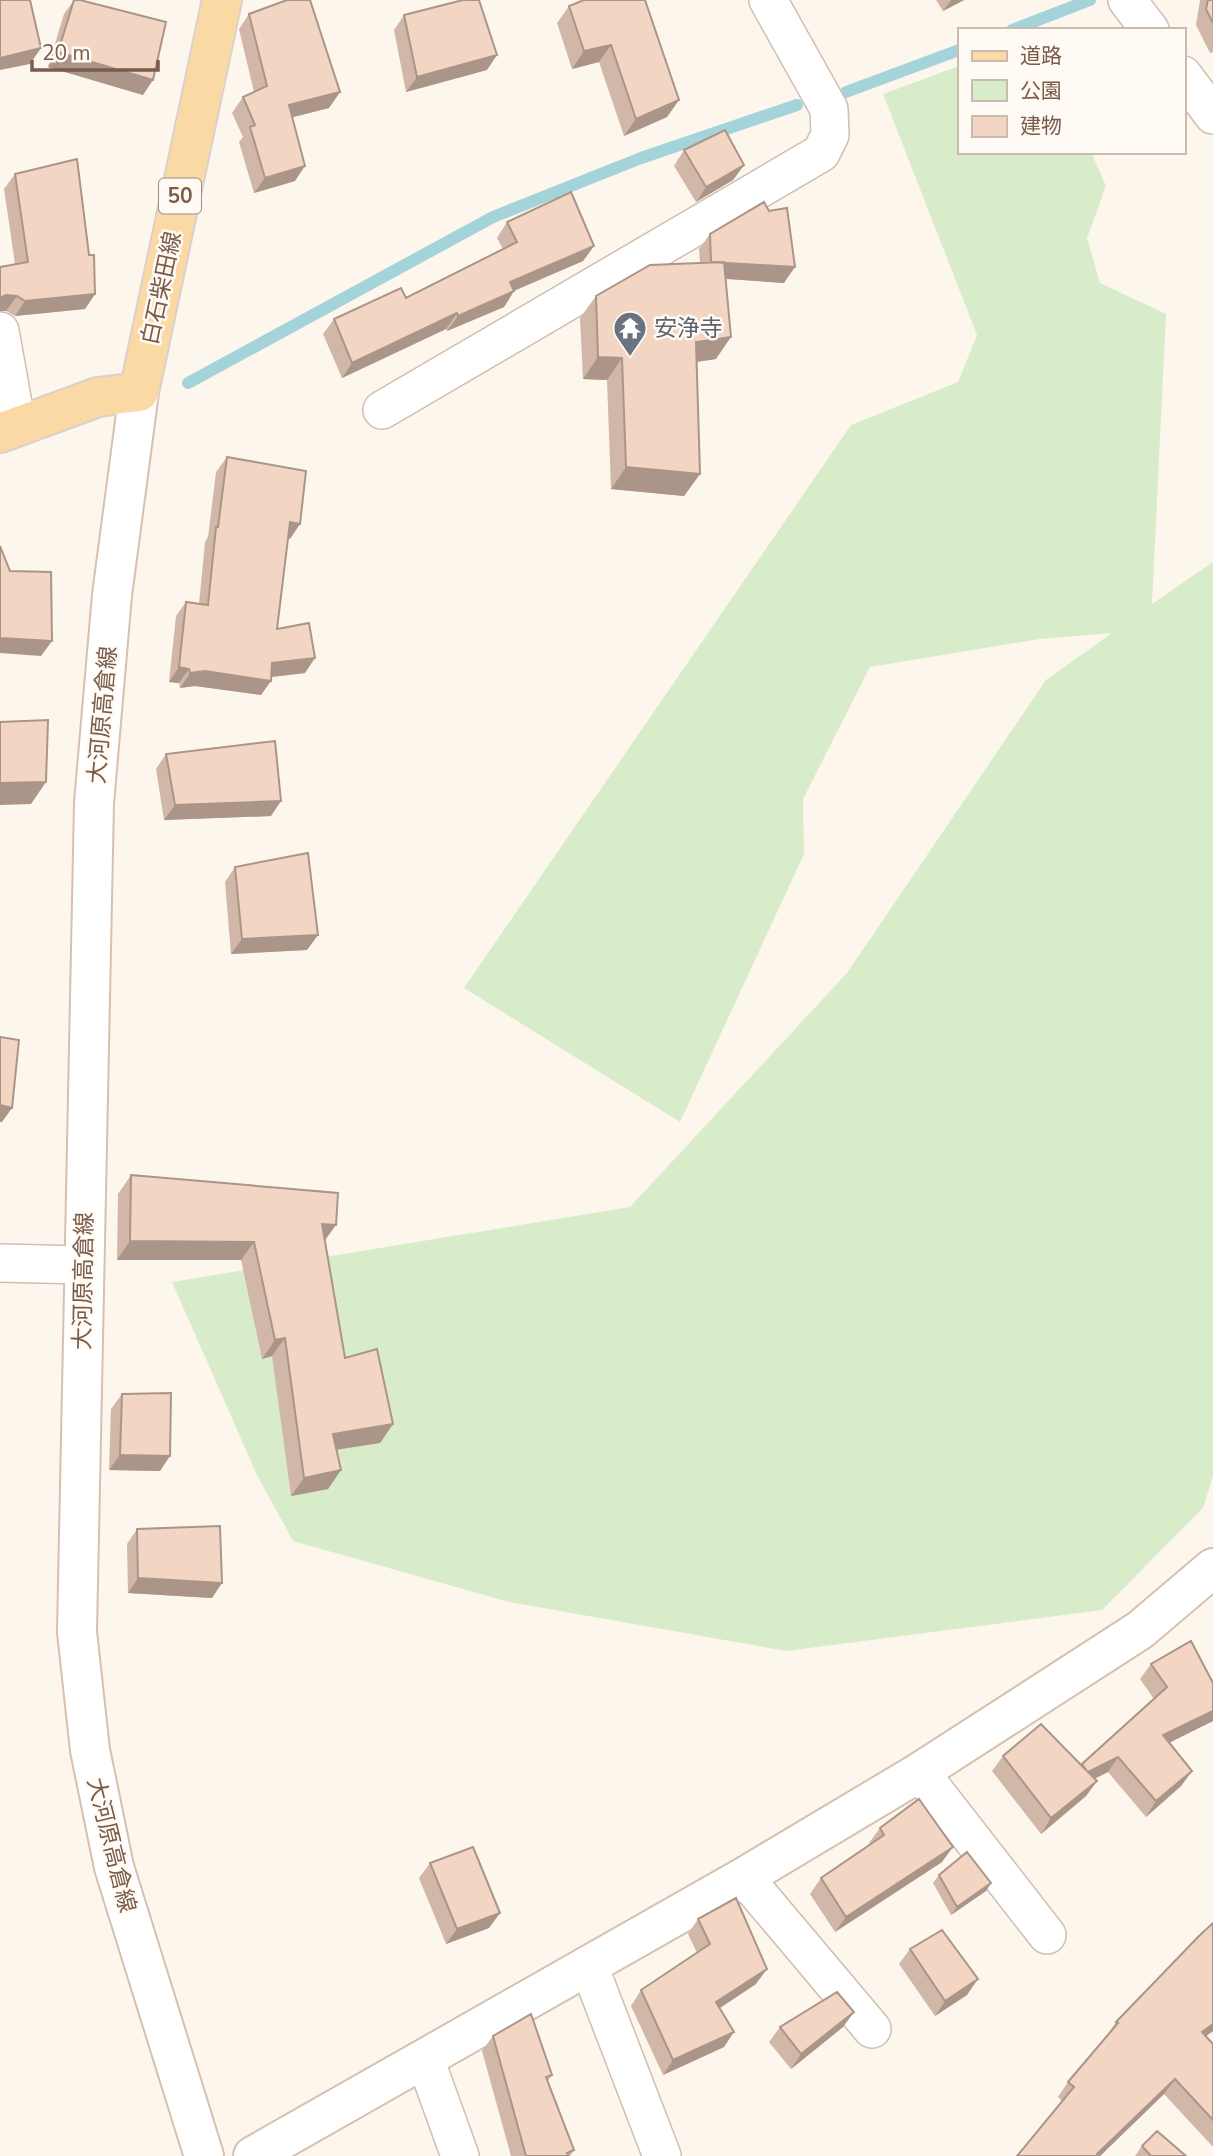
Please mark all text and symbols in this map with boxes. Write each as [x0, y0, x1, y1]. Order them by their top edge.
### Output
scale bar [32, 28, 158, 72]
legend [958, 28, 1185, 154]
text: 20 m [42, 39, 91, 67]
text: 道路 [1020, 42, 1062, 70]
text: 公園 [1020, 77, 1062, 105]
text: 建物 [1020, 112, 1062, 140]
road number: 50 [159, 178, 201, 214]
street label: 白石柴田線 [134, 229, 189, 348]
temple icon: 安浄寺 [611, 309, 649, 358]
place label: 安浄寺 [654, 313, 723, 344]
street label: 大河原高倉線 [81, 645, 124, 785]
street label: 大河原高倉線 [67, 1212, 100, 1350]
street label: 大河原高倉線 [80, 1774, 143, 1916]

